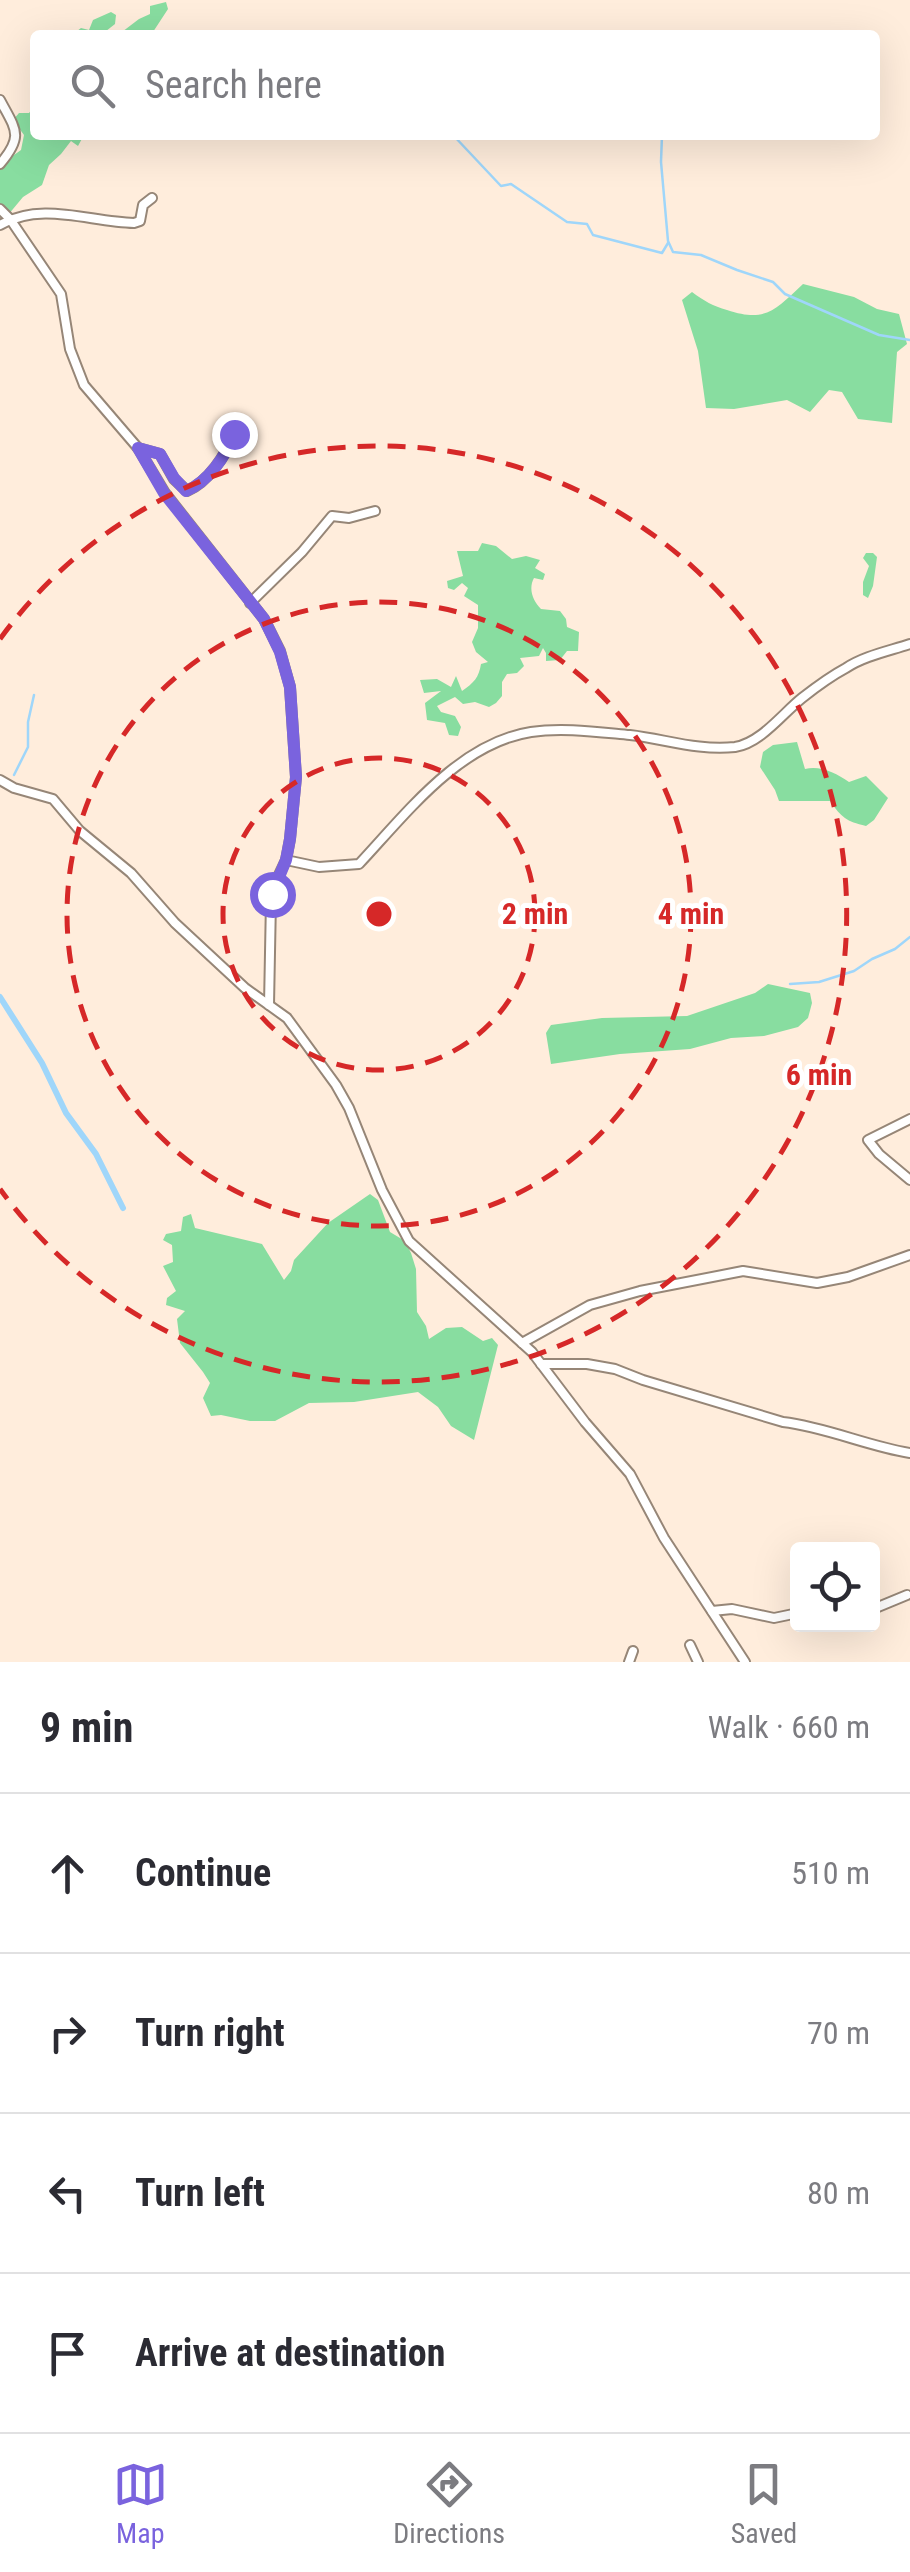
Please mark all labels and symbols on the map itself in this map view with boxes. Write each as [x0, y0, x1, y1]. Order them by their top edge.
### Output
route end [212, 412, 258, 458]
route start [250, 872, 296, 918]
centre of rings [361, 896, 397, 932]
text: 2 min [502, 896, 568, 931]
text: 4 min [658, 896, 724, 931]
text: 6 min [786, 1057, 852, 1092]

